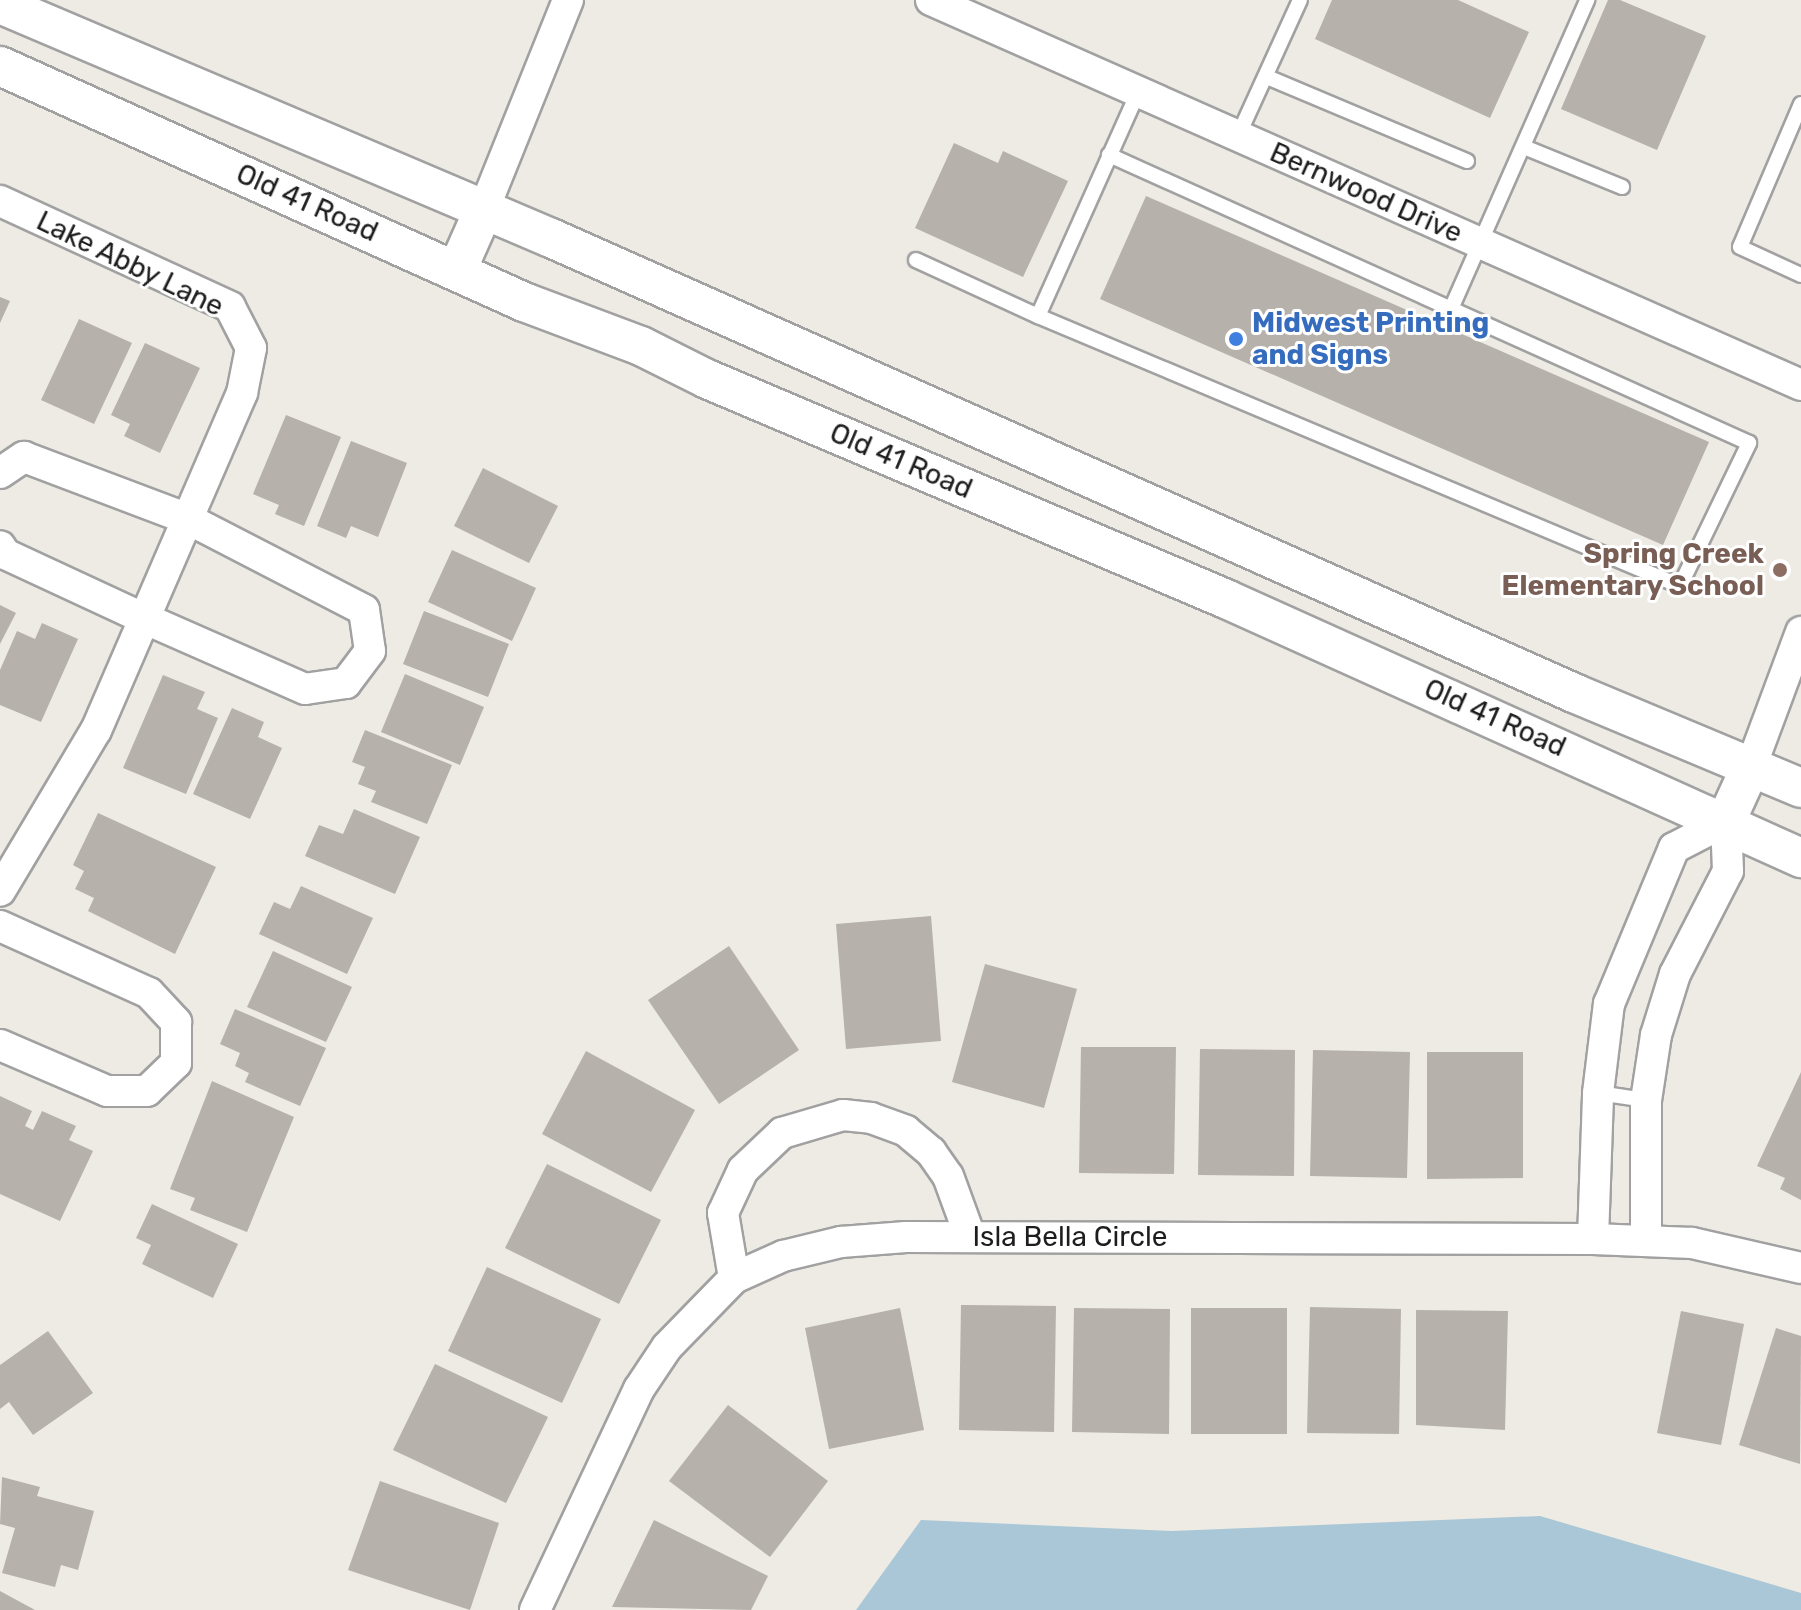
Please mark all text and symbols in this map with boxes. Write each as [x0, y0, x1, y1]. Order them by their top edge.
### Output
street label: Bernwood Drive [1265, 136, 1467, 250]
street label: Old 41 Road [231, 157, 383, 249]
street label: Lake Abby Lane [30, 204, 230, 324]
place label: Midwest Printing and Signs [1252, 306, 1489, 372]
marker: Midwest Printing and Signs [1227, 330, 1245, 348]
street label: Old 41 Road [825, 416, 977, 506]
place label: Spring Creek Elementary School [1501, 537, 1764, 603]
marker: Spring Creek Elementary School [1771, 561, 1789, 579]
street label: Old 41 Road [1419, 672, 1571, 764]
street label: Isla Bella Circle [972, 1220, 1168, 1254]

